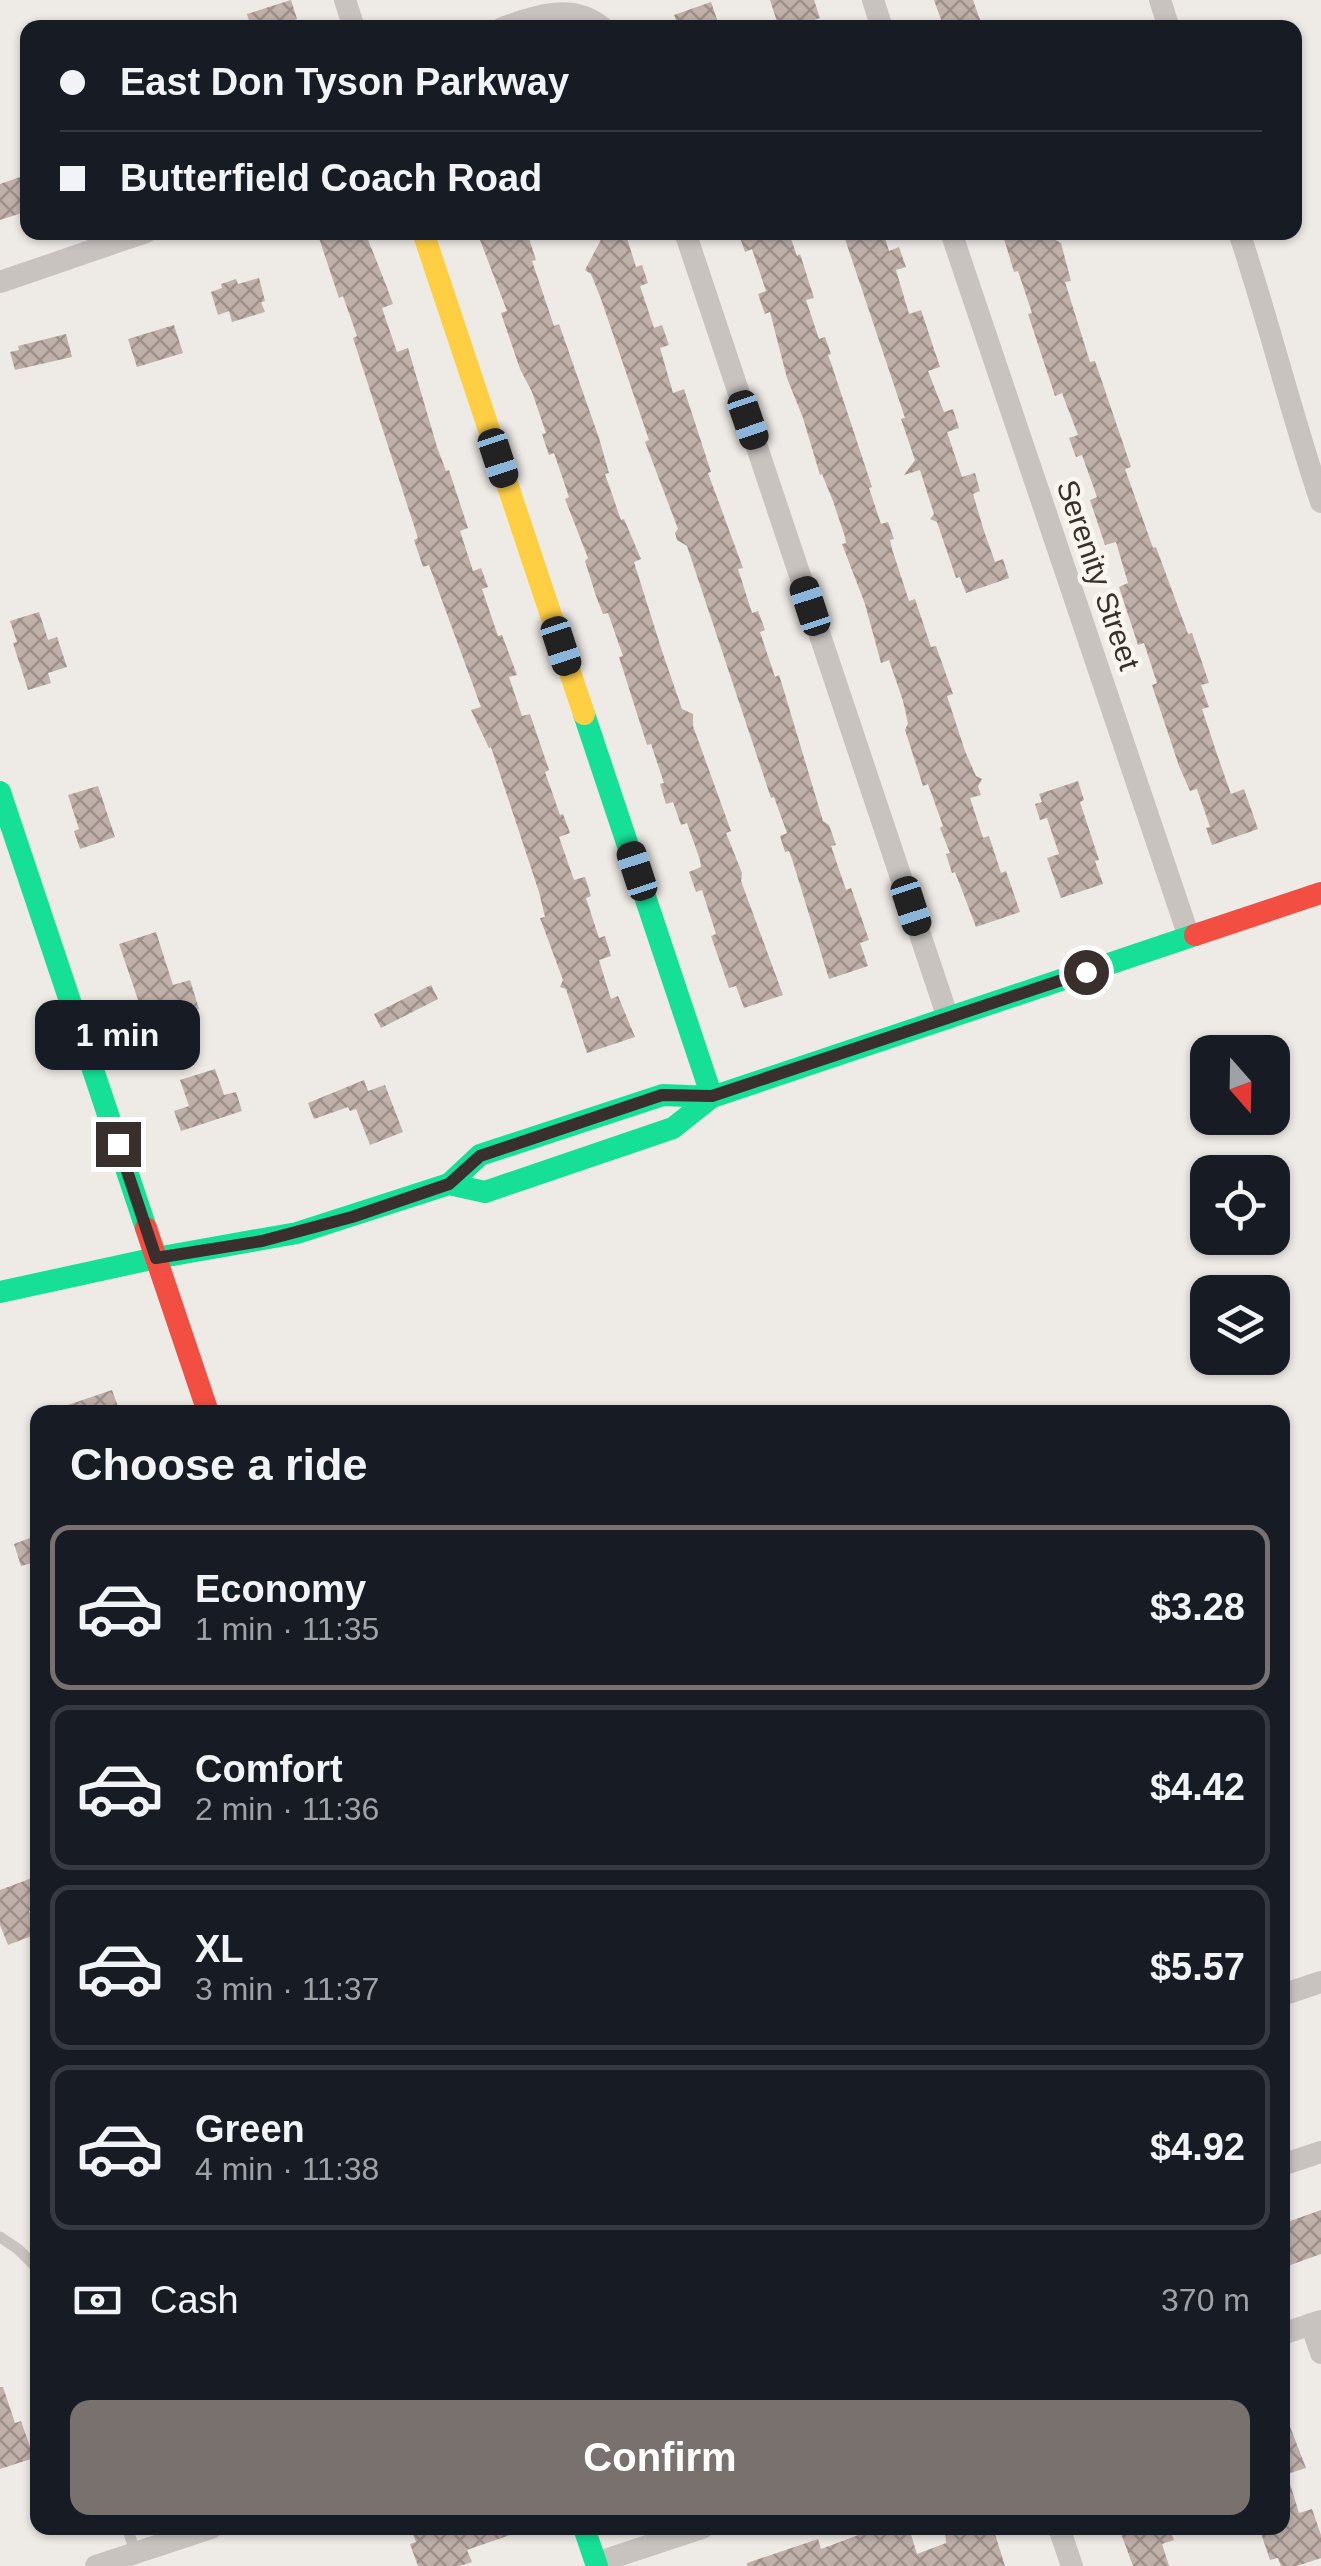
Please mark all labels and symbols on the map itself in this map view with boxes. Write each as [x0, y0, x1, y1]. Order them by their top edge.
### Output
car [724, 387, 772, 453]
car [474, 425, 522, 491]
street label: Serenity Street [1051, 476, 1147, 675]
car [786, 573, 834, 639]
car [537, 613, 585, 679]
car [613, 838, 661, 904]
car [887, 873, 935, 939]
route start [1064, 950, 1109, 995]
callout: 1 min [36, 999, 200, 1069]
north arrow [1190, 1035, 1290, 1135]
route end [96, 1122, 141, 1167]

